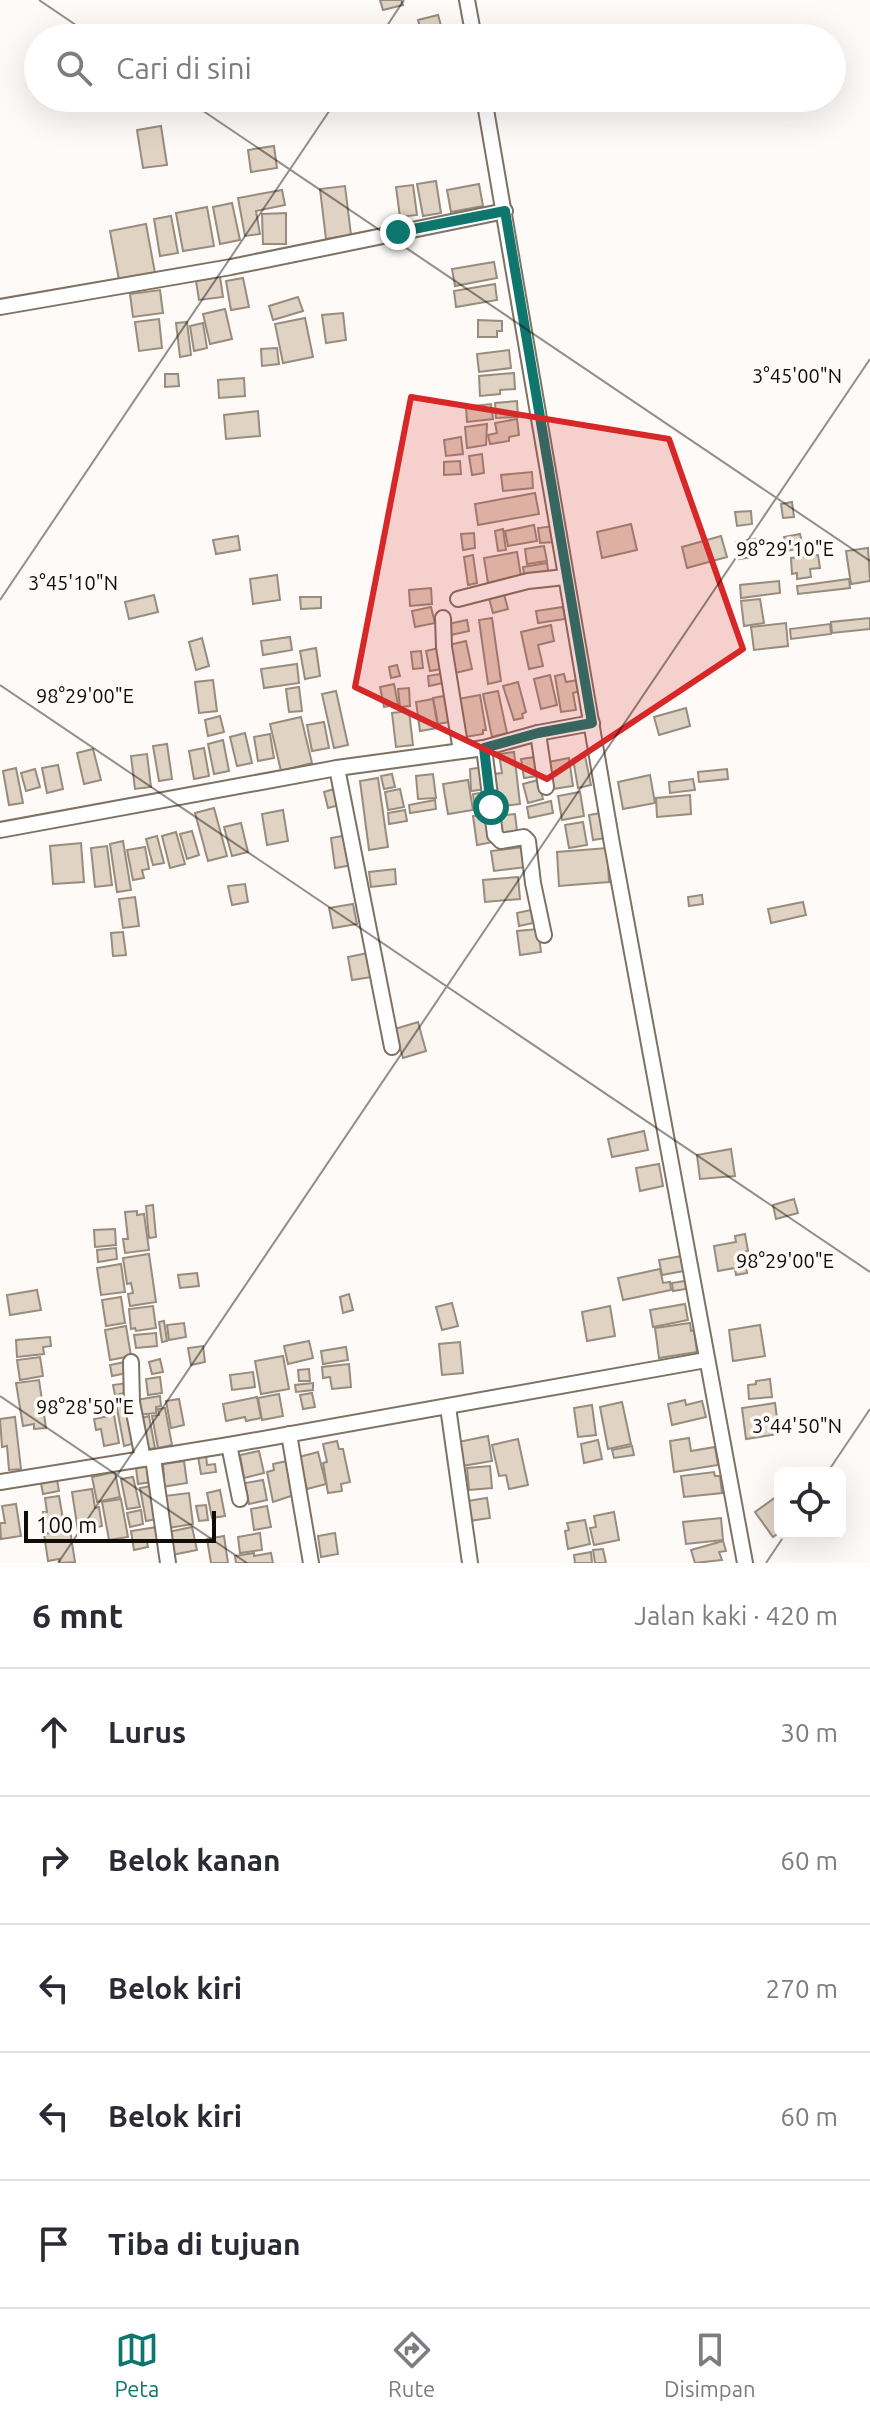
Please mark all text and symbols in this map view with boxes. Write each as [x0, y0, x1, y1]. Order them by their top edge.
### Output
search box [24, 24, 846, 112]
icon: search [52, 46, 96, 90]
text: Cari di sini [116, 51, 252, 85]
route end [380, 214, 416, 250]
text: 3°45'00"N [752, 364, 842, 387]
text: 98°29'10"E [736, 537, 834, 560]
text: 3°45'10"N [28, 571, 118, 594]
text: 98°29'00"E [36, 684, 134, 707]
route start [473, 789, 509, 825]
text: 98°29'00"E [736, 1249, 834, 1272]
text: 98°28'50"E [36, 1395, 134, 1418]
text: 3°44'50"N [752, 1414, 842, 1437]
map controls [774, 1467, 846, 1539]
button: locate [774, 1467, 846, 1539]
scale bar [24, 1507, 216, 1543]
text: 100 m [36, 1512, 97, 1537]
text: 6 mnt [32, 1596, 123, 1634]
text: Jalan kaki · 420 m [634, 1601, 838, 1630]
icon: ahead [32, 1710, 76, 1754]
text: Lurus [108, 1715, 186, 1749]
text: 30 m [780, 1718, 838, 1747]
icon: right [32, 1838, 76, 1882]
text: Belok kanan [108, 1843, 281, 1877]
text: 60 m [780, 1846, 838, 1875]
icon: left [32, 1966, 76, 2010]
text: Belok kiri [108, 1971, 242, 2005]
text: 270 m [766, 1974, 838, 2003]
icon: left [32, 2094, 76, 2138]
text: Belok kiri [108, 2099, 242, 2133]
text: 60 m [780, 2102, 838, 2131]
icon: arrive [32, 2222, 76, 2266]
text: Tiba di tujuan [108, 2227, 301, 2261]
tab: Peta [114, 2328, 159, 2401]
tab: Rute [388, 2328, 435, 2401]
tab: Disimpan [664, 2328, 756, 2401]

